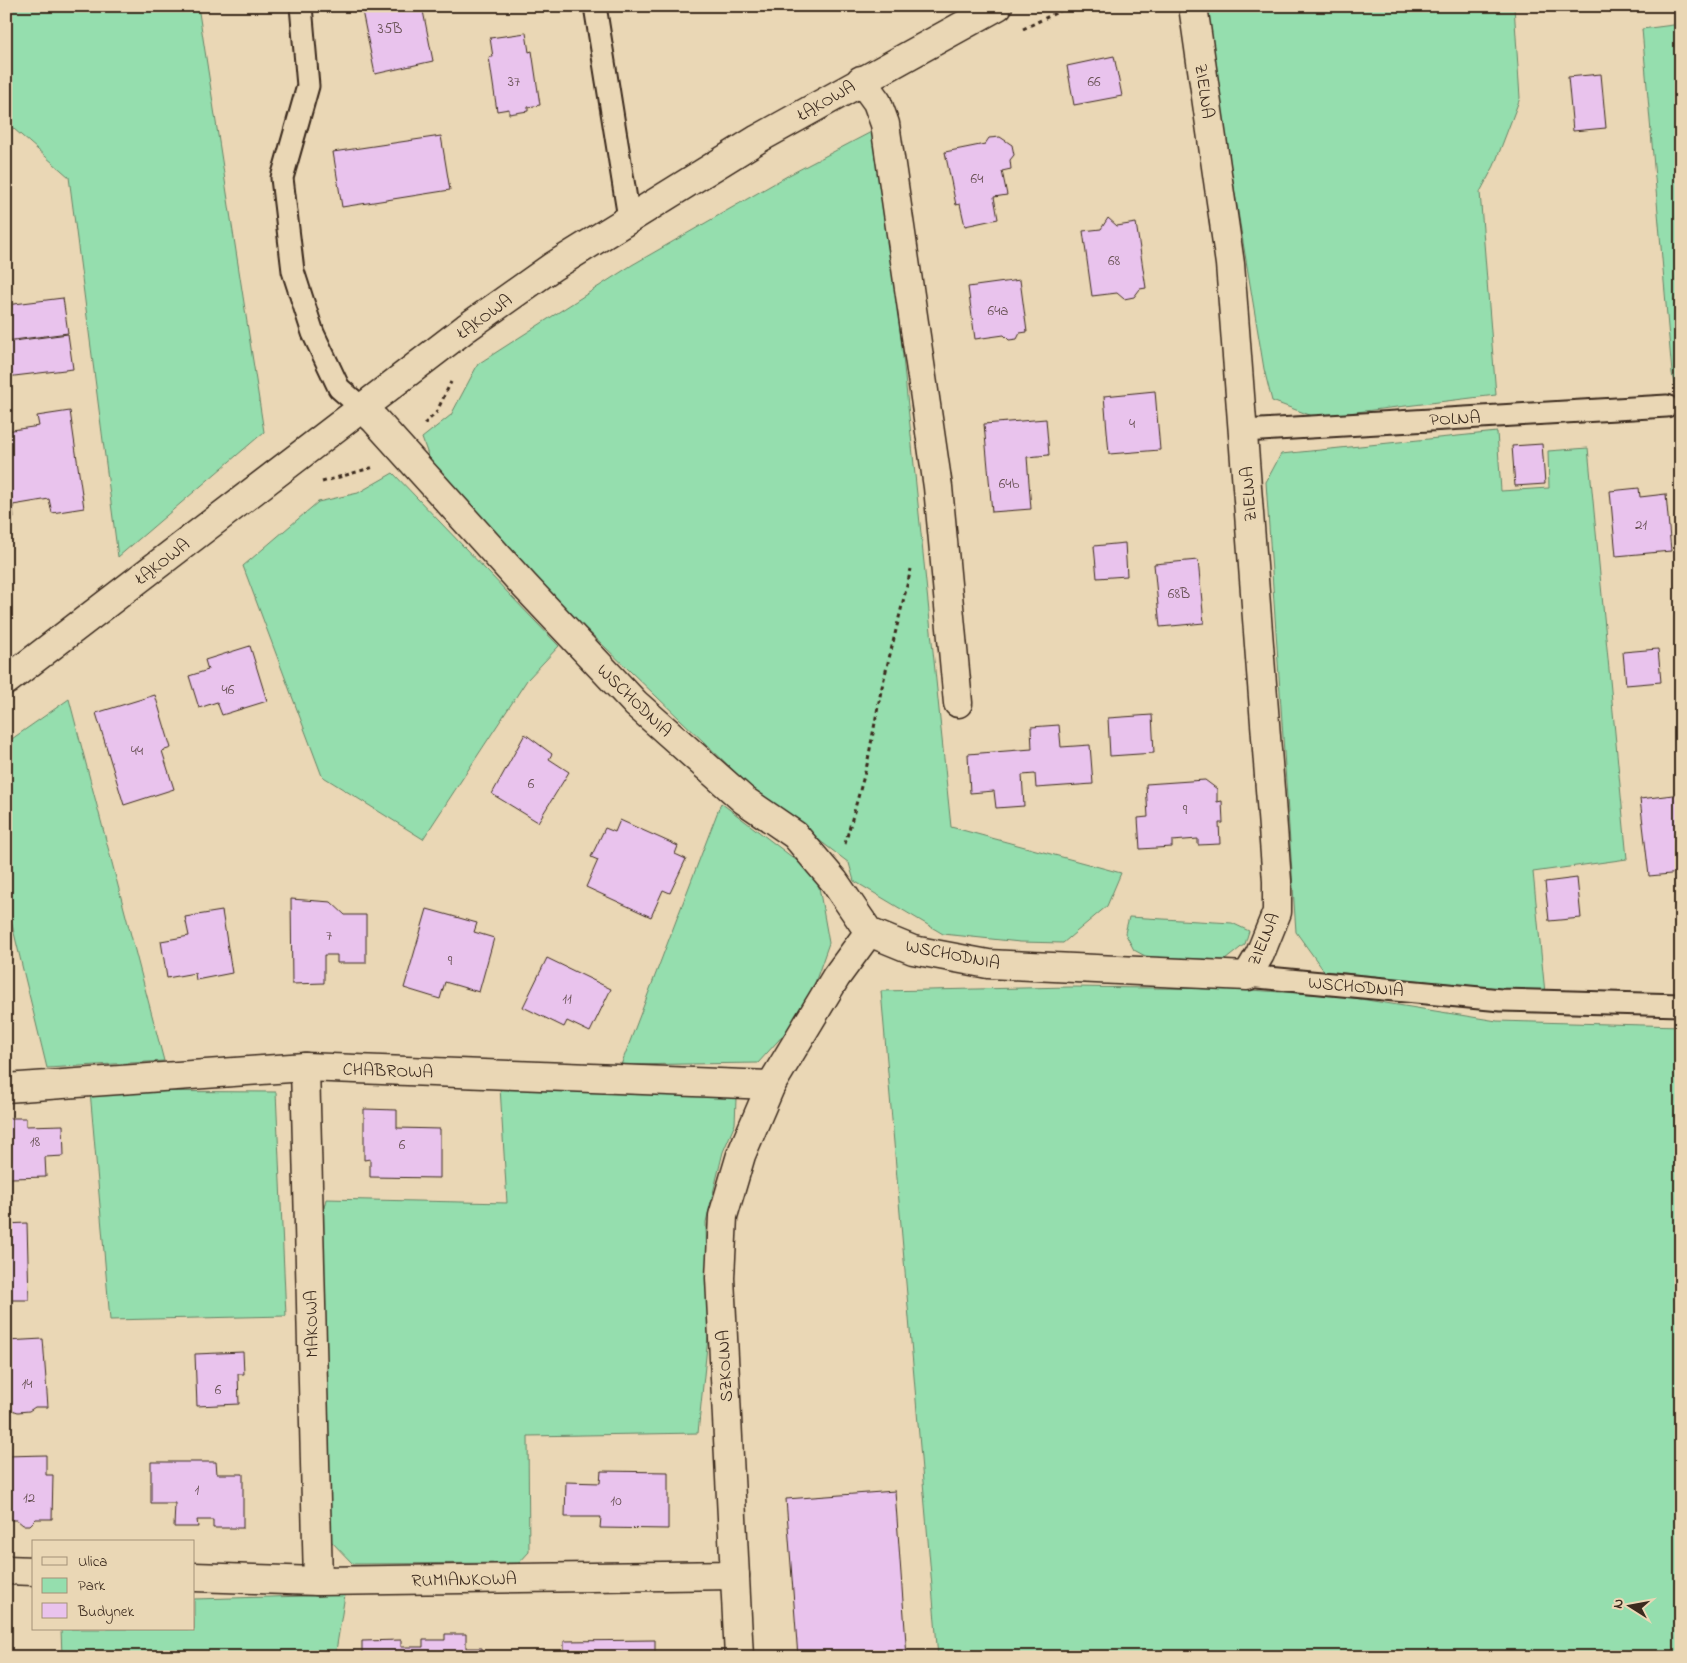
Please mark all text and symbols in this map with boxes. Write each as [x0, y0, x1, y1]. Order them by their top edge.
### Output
house number: 35B [378, 18, 402, 40]
street label: ZIELNA [1186, 62, 1220, 120]
house number: 37 [508, 71, 520, 93]
house number: 66 [1087, 71, 1101, 93]
street label: ŁĄKOWA [792, 75, 861, 129]
house number: 64 [971, 168, 983, 190]
house number: 68 [1108, 250, 1120, 272]
street label: ŁĄKOWA [451, 288, 518, 347]
house number: 64a [988, 300, 1008, 322]
street label: POLNA [1429, 406, 1481, 434]
house number: 4 [1129, 413, 1135, 435]
street label: ZIELNA [1235, 465, 1265, 522]
house number: 64b [999, 473, 1019, 495]
house number: 21 [1635, 514, 1647, 536]
street label: ŁĄKOWA [129, 533, 196, 593]
house number: 68B [1168, 583, 1190, 605]
street label: WSCHODNIA [590, 659, 677, 744]
house number: 46 [222, 679, 235, 701]
house number: 44 [131, 740, 143, 762]
house number: 6 [528, 773, 535, 795]
house number: 9 [1183, 799, 1188, 821]
street label: ZIELNA [1242, 909, 1288, 970]
house number: 7 [326, 925, 332, 947]
street label: WSCHODNIA [903, 934, 1002, 978]
house number: 9 [448, 950, 453, 972]
street label: WSCHODNIA [1307, 971, 1405, 1005]
house number: 11 [562, 988, 572, 1010]
street label: CHABROWA [342, 1057, 434, 1087]
house number: 18 [30, 1131, 41, 1153]
house number: 6 [399, 1134, 406, 1156]
street label: MAKOWA [299, 1290, 327, 1358]
street label: SZKOLNA [711, 1329, 741, 1403]
house number: 14 [22, 1373, 32, 1395]
house number: 6 [215, 1379, 222, 1401]
house number: 1 [195, 1479, 200, 1501]
house number: 12 [23, 1487, 36, 1509]
house number: 10 [610, 1490, 622, 1512]
legend [32, 1540, 195, 1630]
text: Ulica [78, 1551, 107, 1573]
street label: RUMIANKOWA [411, 1567, 517, 1595]
text: Park [78, 1575, 106, 1597]
north arrow [1604, 1580, 1654, 1630]
text: N [1608, 1597, 1630, 1610]
text: Budynek [77, 1601, 135, 1624]

